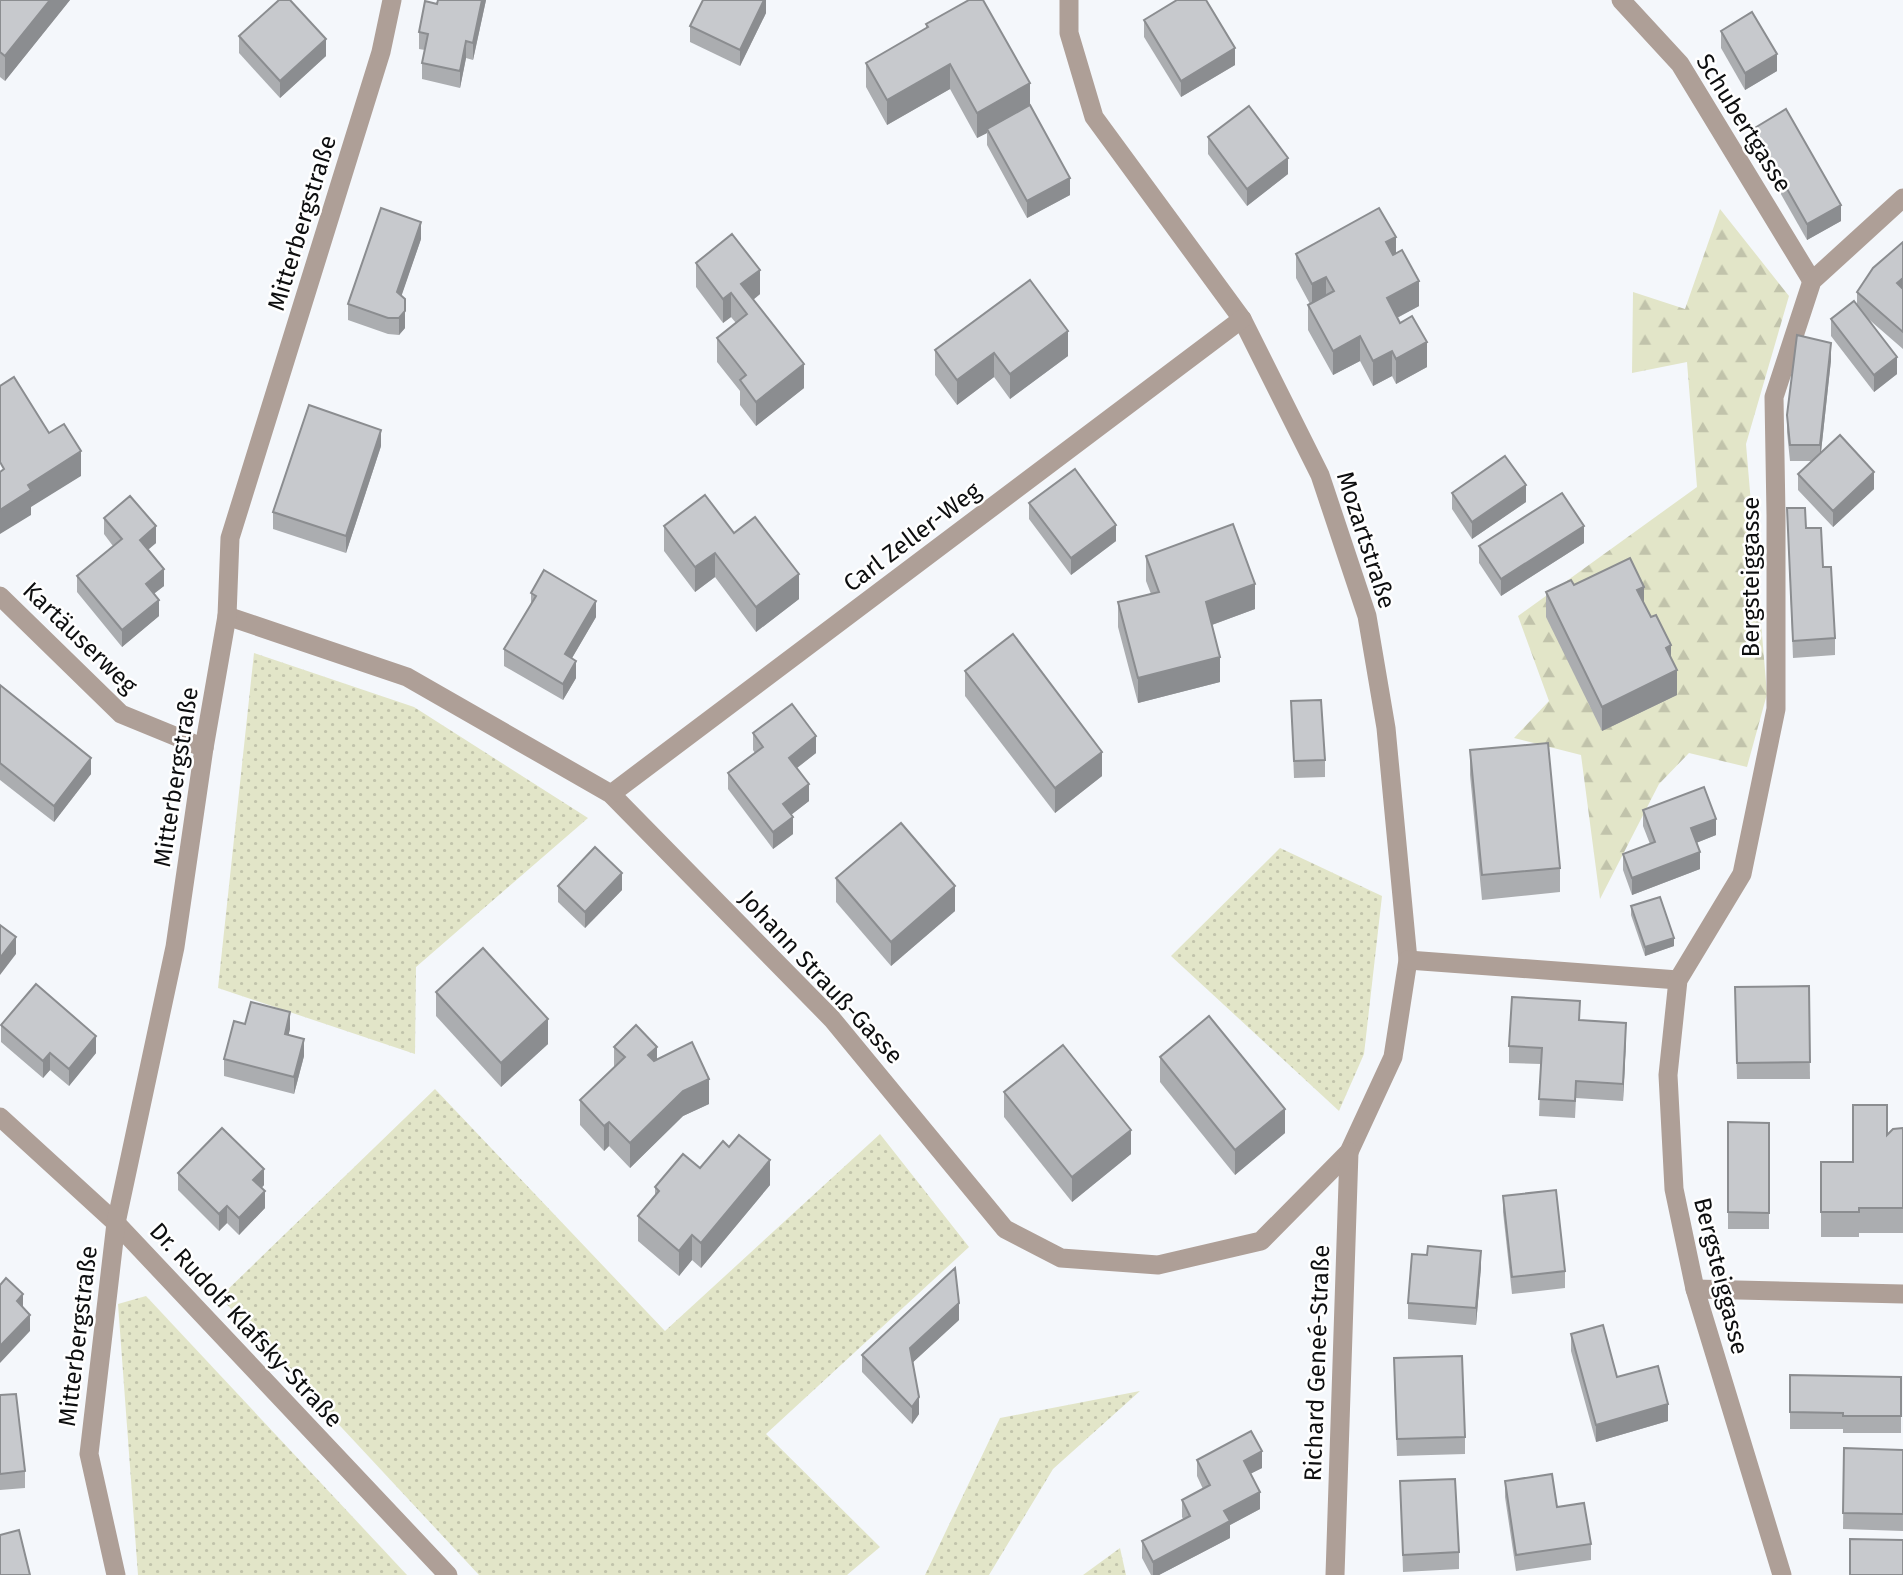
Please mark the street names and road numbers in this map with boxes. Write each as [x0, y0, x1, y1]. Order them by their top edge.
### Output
street label: Schubertgasse [1690, 49, 1798, 197]
street label: Mitterbergstraße [262, 132, 342, 314]
street label: Mozartstraße [1331, 468, 1401, 612]
street label: Carl Zeller-Weg [838, 476, 986, 598]
street label: Bergsteiggasse [1737, 497, 1765, 657]
street label: Kartäuserweg [17, 576, 143, 700]
street label: Mitterbergstraße [148, 685, 204, 869]
street label: Johann Strauß-Gasse [733, 884, 909, 1070]
street label: Bergsteiggasse [1688, 1195, 1754, 1357]
street label: Dr. Rudolf Klafsky-Straße [144, 1217, 348, 1433]
street label: Mitterbergstraße [53, 1244, 103, 1428]
street label: Richard Geneé-Straße [1299, 1244, 1335, 1482]

